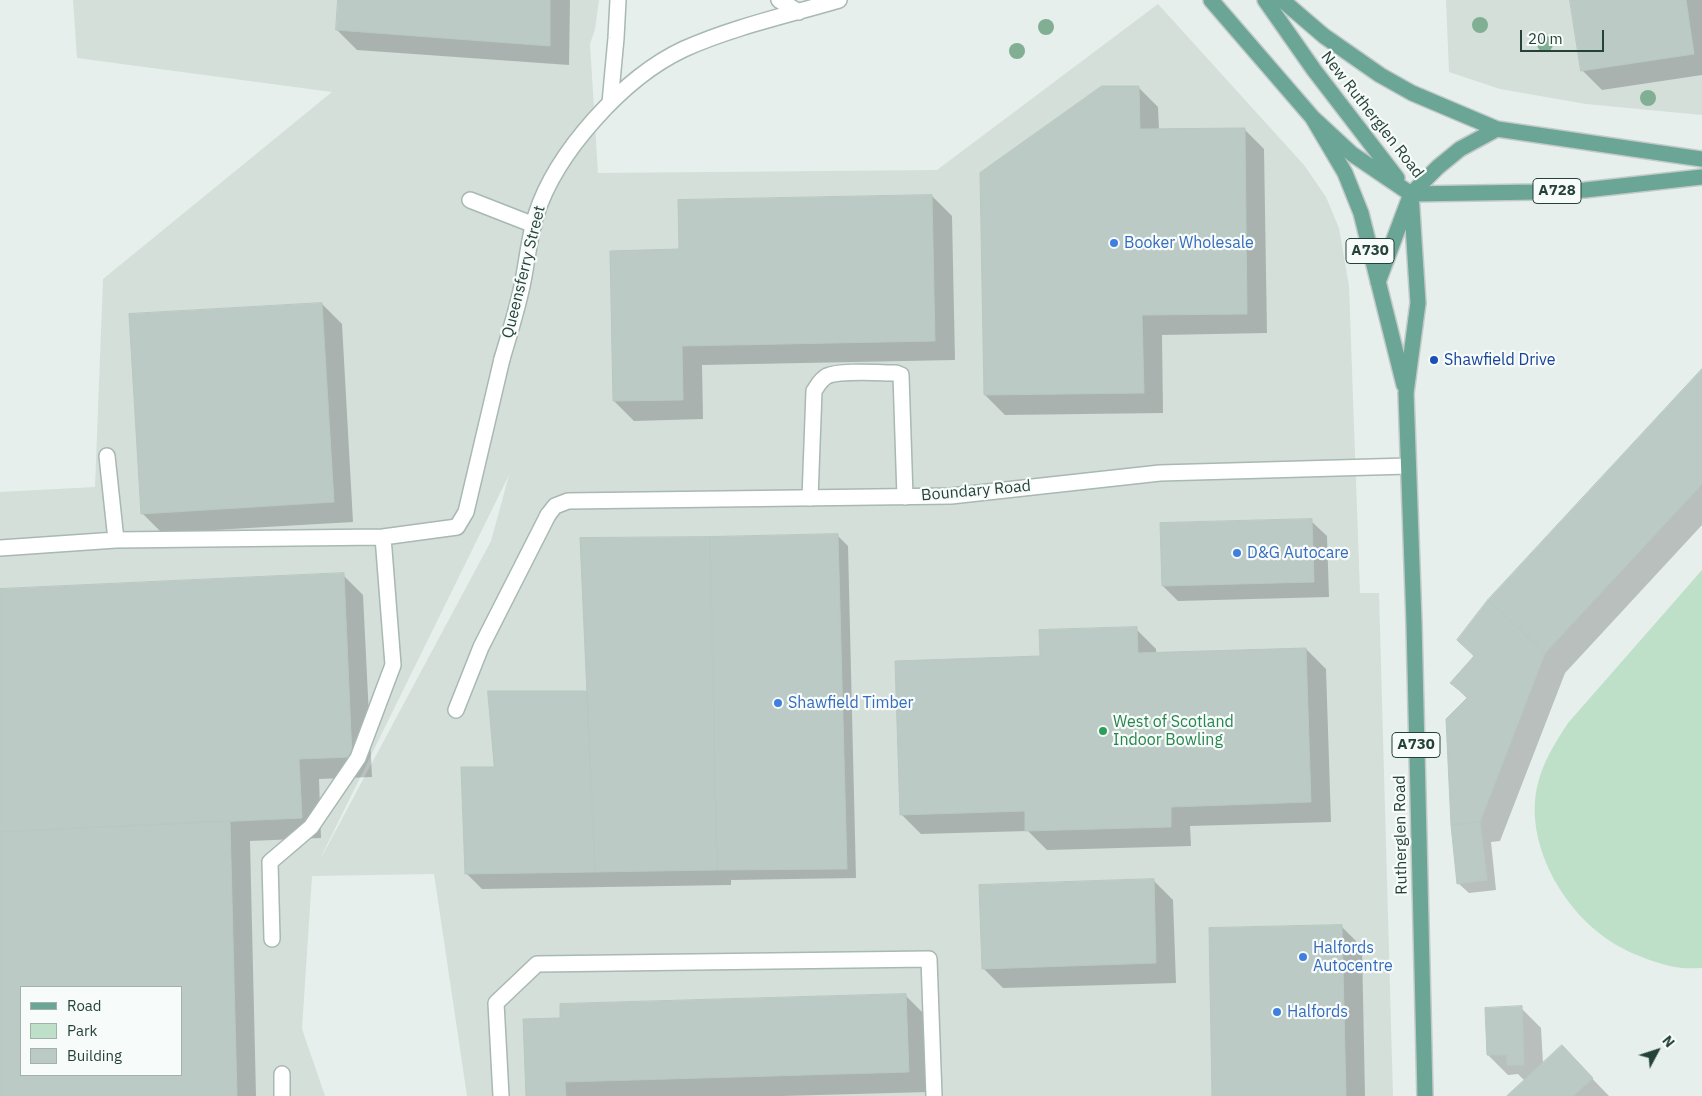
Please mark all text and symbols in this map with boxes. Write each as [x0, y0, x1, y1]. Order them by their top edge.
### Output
scale bar [1522, 20, 1606, 52]
text: 20 m [1528, 29, 1563, 48]
street label: New Rutherglen Road [1317, 48, 1427, 182]
road number: A728 [1533, 178, 1581, 204]
street label: Queensferry Street [498, 204, 550, 340]
place label: Booker Wholesale [1124, 233, 1254, 253]
marker: Booker Wholesale [1108, 237, 1120, 249]
road number: A730 [1346, 238, 1394, 264]
place label: Shawfield Drive [1444, 350, 1556, 370]
marker: Shawfield Drive [1428, 354, 1440, 366]
street label: Boundary Road [920, 477, 1032, 505]
place label: D&G Autocare [1247, 543, 1349, 563]
marker: D&G Autocare [1231, 547, 1243, 559]
place label: Shawfield Timber [788, 693, 913, 713]
marker: Shawfield Timber [772, 697, 784, 709]
place label: West of Scotland Indoor Bowling [1113, 712, 1234, 750]
marker: West of Scotland Indoor Bowling [1097, 725, 1109, 737]
road number: A730 [1392, 732, 1440, 758]
street label: Rutherglen Road [1390, 775, 1412, 895]
place label: Halfords Autocentre [1313, 938, 1393, 976]
marker: Halfords Autocentre [1297, 951, 1309, 963]
legend [20, 986, 182, 1076]
text: Road [67, 996, 102, 1015]
place label: Halfords [1287, 1002, 1348, 1022]
marker: Halfords [1271, 1006, 1283, 1018]
text: Park [67, 1021, 97, 1040]
north arrow [1632, 1026, 1682, 1076]
text: N [1658, 1032, 1679, 1051]
text: Building [67, 1046, 122, 1065]

